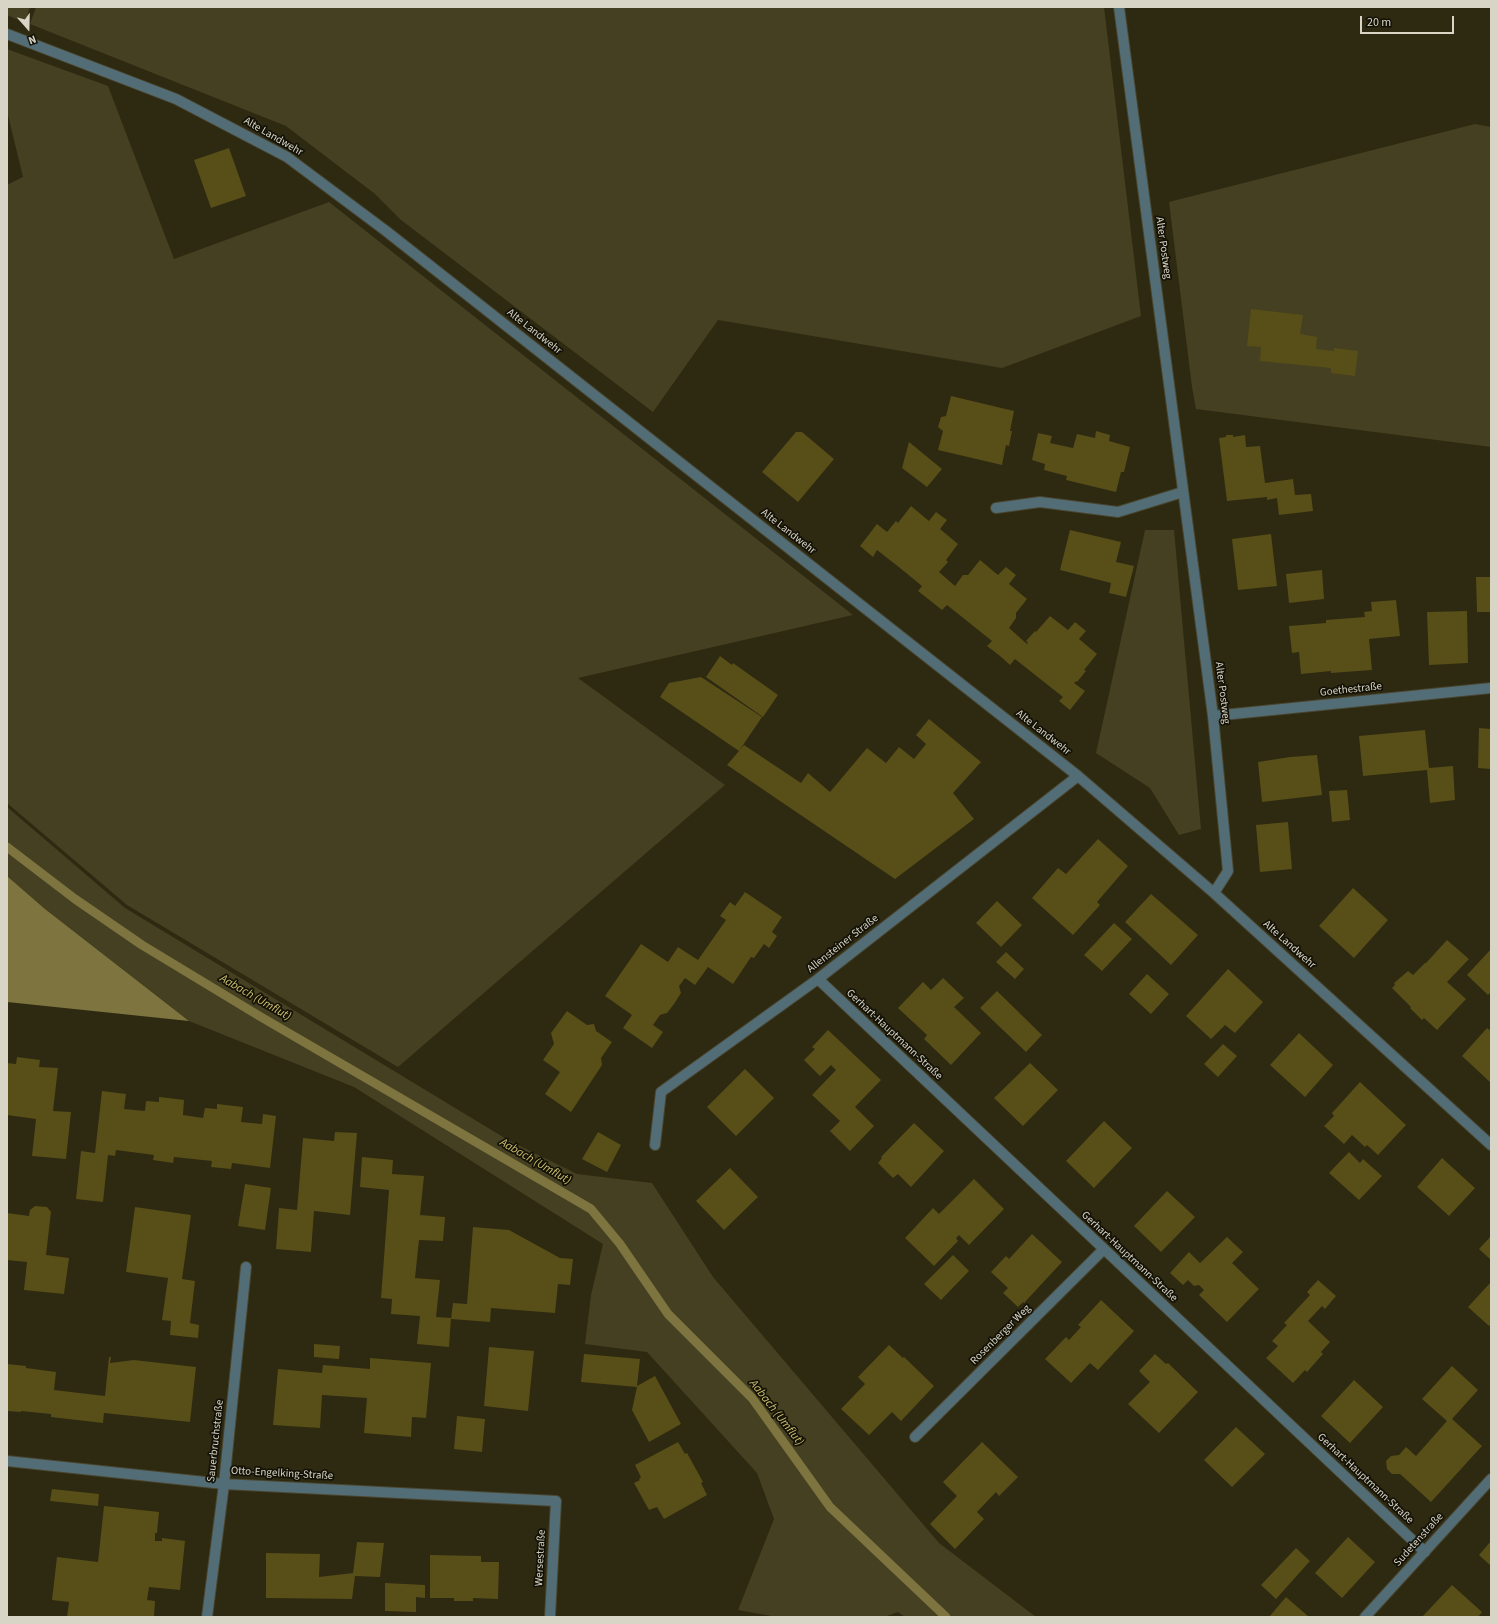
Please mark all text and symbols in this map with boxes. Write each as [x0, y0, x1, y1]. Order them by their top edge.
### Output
north arrow [8, 8, 48, 48]
scale bar [1362, 8, 1456, 34]
text: 20 m [1367, 14, 1391, 31]
text: N [26, 31, 38, 48]
street label: Alte Landwehr [241, 115, 305, 159]
street label: Alter Postweg [1152, 216, 1174, 280]
street label: Alte Landwehr [504, 306, 564, 358]
street label: Alte Landwehr [758, 506, 818, 558]
street label: Alter Postweg [1212, 661, 1232, 725]
street label: Goethestraße [1319, 680, 1383, 700]
street label: Alte Landwehr [1013, 707, 1073, 759]
street label: Allensteiner Straße [805, 912, 881, 976]
street label: Alte Landwehr [1260, 918, 1318, 972]
water label: Aabach (Umflut) [217, 972, 293, 1024]
street label: Gerhart-Hauptmann-Straße [843, 987, 945, 1083]
water label: Aabach (Umflut) [497, 1136, 573, 1188]
street label: Gerhart-Hauptmann-Straße [1078, 1209, 1180, 1305]
street label: Rosenberger Weg [968, 1302, 1034, 1368]
water label: Aabach (Umflut) [746, 1377, 806, 1449]
street label: Sauerbruchstraße [205, 1399, 227, 1483]
street label: Gerhart-Hauptmann-Straße [1314, 1431, 1416, 1527]
street label: Otto-Engelking-Straße [230, 1465, 334, 1483]
street label: Sudetenstraße [1392, 1511, 1446, 1569]
street label: Wersestraße [533, 1529, 549, 1587]

